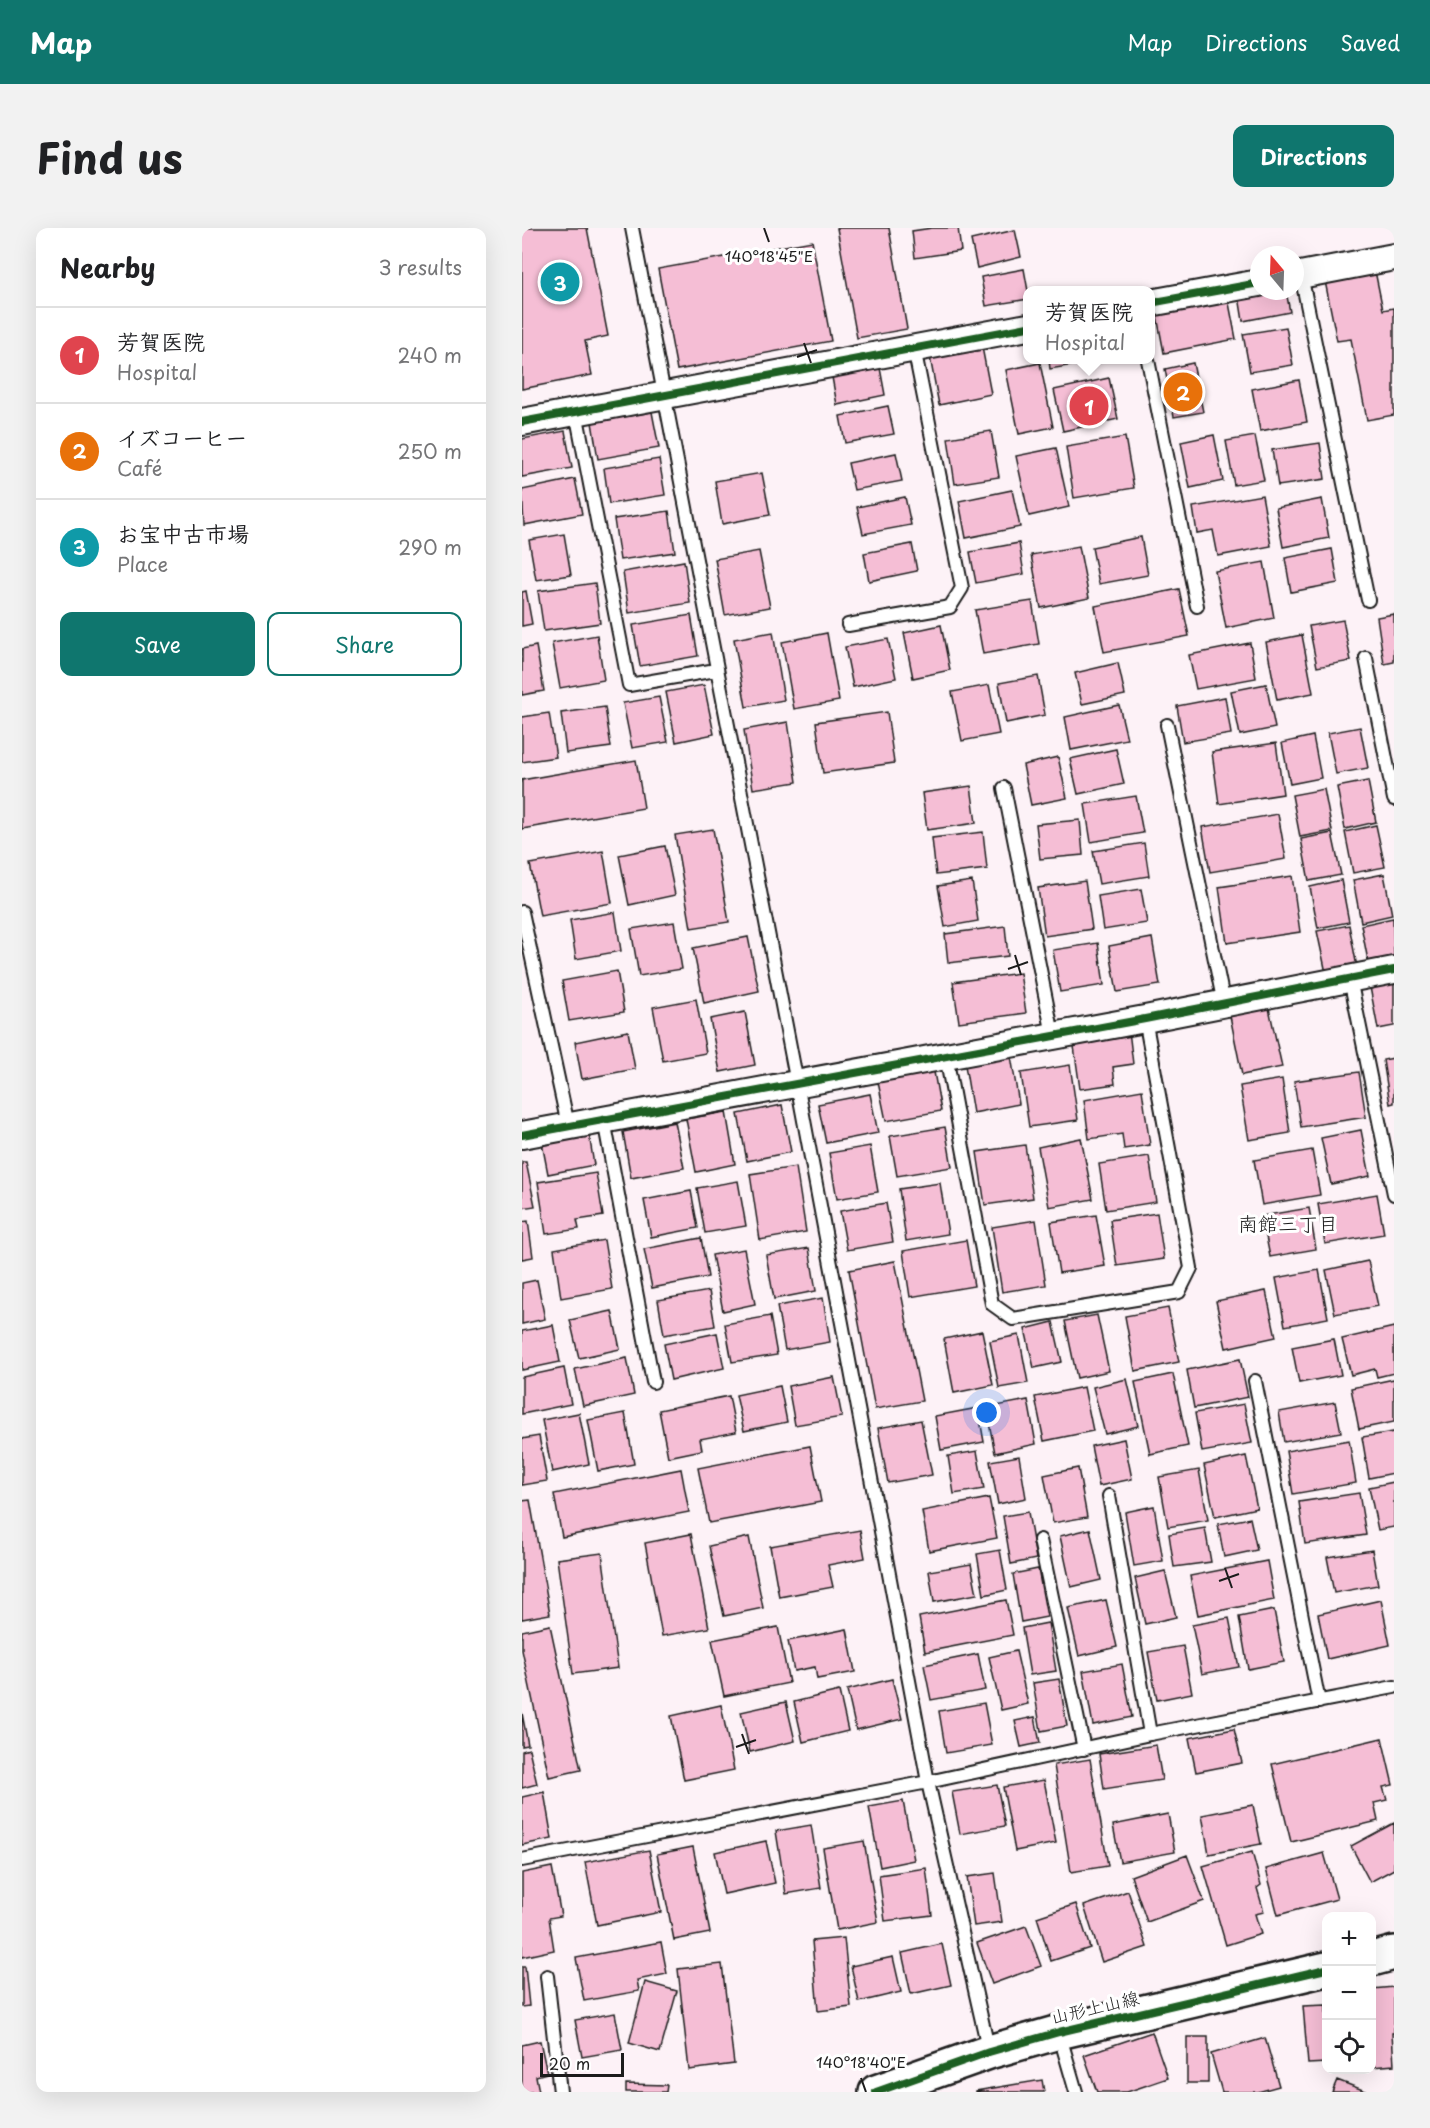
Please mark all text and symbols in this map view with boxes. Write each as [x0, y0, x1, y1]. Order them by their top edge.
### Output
text: Map [30, 21, 92, 64]
text: Map [1127, 26, 1172, 58]
text: Directions [1205, 26, 1307, 58]
text: Saved [1340, 26, 1400, 58]
text: Find us [36, 125, 183, 188]
button: Directions [1233, 125, 1394, 187]
text: 140°18'45"E [725, 244, 813, 267]
north arrow [1250, 246, 1304, 300]
text: Nearby [60, 248, 155, 287]
text: 3 results [379, 252, 462, 282]
pin: 3 [540, 260, 579, 304]
popup [1023, 286, 1155, 364]
text: 芳賀医院 [1045, 294, 1133, 327]
text: 芳賀医院 [117, 324, 205, 357]
text: Hospital [1045, 327, 1125, 357]
text: 1 [75, 340, 84, 370]
text: 240 m [397, 340, 462, 370]
text: Hospital [117, 357, 197, 387]
pin: 2 [1164, 370, 1202, 414]
pin: 1 [1070, 384, 1108, 429]
text: イズコーヒー [117, 420, 247, 453]
text: 2 [72, 436, 87, 466]
text: 250 m [398, 436, 462, 466]
text: Café [117, 453, 162, 483]
text: お宝中古市場 [117, 516, 249, 549]
text: 3 [73, 532, 86, 562]
text: 290 m [398, 532, 462, 562]
text: Place [117, 549, 168, 579]
button: Save [60, 612, 255, 676]
button: Share [267, 612, 462, 676]
district label: 南館三丁目 [1238, 1208, 1338, 1238]
your location [972, 1398, 1001, 1427]
map controls [1322, 1912, 1376, 2074]
button: + [1322, 1912, 1376, 1966]
button: − [1322, 1966, 1376, 2020]
street label: 山形上山線 [1048, 1983, 1142, 2030]
button: locate [1322, 2020, 1376, 2074]
scale bar [540, 2050, 624, 2078]
text: 140°18'40"E [816, 2050, 906, 2073]
text: 20 m [549, 2051, 590, 2075]

